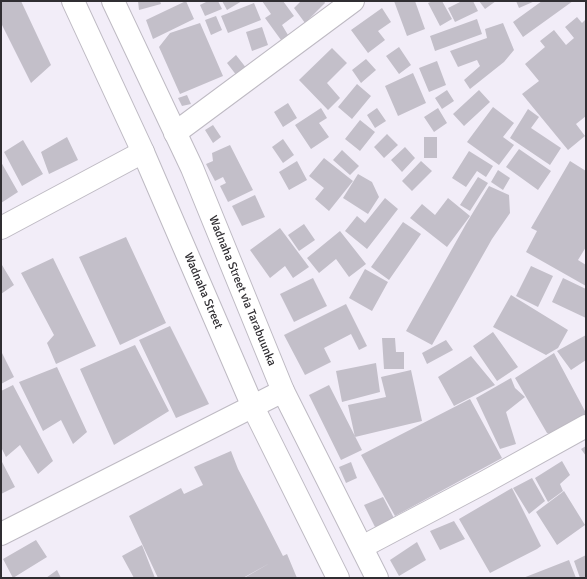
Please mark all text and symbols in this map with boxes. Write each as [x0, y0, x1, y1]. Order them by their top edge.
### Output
street label: Wadnaha Street via Tarabuunka [205, 214, 279, 368]
street label: Wadnaha Street [180, 251, 226, 331]

